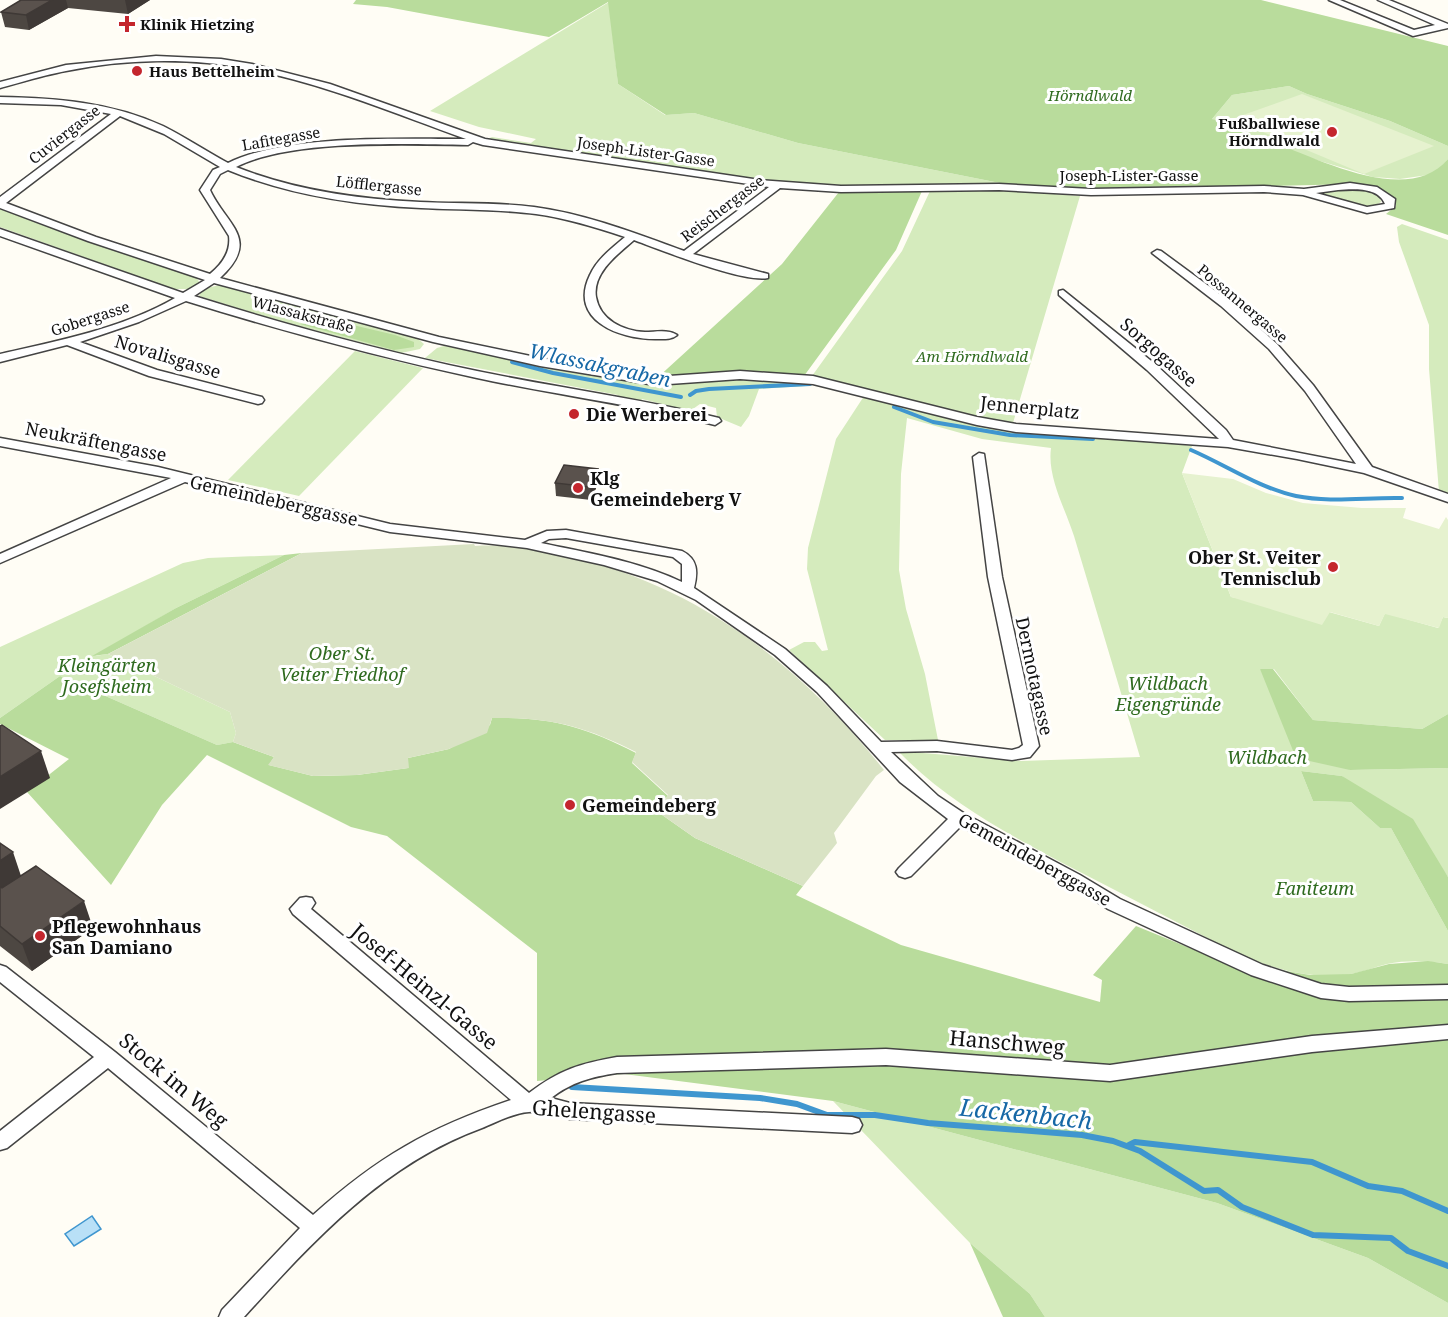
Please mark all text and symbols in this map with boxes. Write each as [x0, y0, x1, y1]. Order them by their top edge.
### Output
place label: Klinik Hietzing [140, 14, 255, 34]
marker: Klinik Hietzing [118, 15, 136, 33]
place label: Haus Bettelheim [149, 61, 275, 81]
marker: Haus Bettelheim [130, 64, 144, 78]
park label: Hörndlwald [1047, 85, 1132, 105]
street label: Cuviergasse [24, 100, 104, 168]
place label: Fußballwiese Hörndlwald [1218, 113, 1320, 150]
street label: Lafitegasse [240, 121, 322, 155]
marker: Fußballwiese Hörndlwald [1325, 125, 1339, 139]
street label: Joseph-Lister-Gasse [575, 131, 716, 171]
street label: Joseph-Lister-Gasse [1059, 165, 1198, 185]
street label: Reischergasse [676, 170, 768, 246]
street label: Löfflergasse [335, 171, 423, 199]
street label: Possannergasse [1194, 259, 1292, 347]
street label: Wlassakstraße [250, 291, 356, 337]
street label: Gobergasse [48, 296, 132, 340]
street label: Sorgogasse [1115, 312, 1203, 392]
street label: Novalisgasse [112, 328, 224, 384]
water label: Wlassakgraben [527, 337, 673, 393]
park label: Am Hörndlwald [915, 346, 1028, 366]
street label: Jennerplatz [978, 390, 1081, 424]
place label: Die Werberei [586, 402, 708, 426]
marker: Die Werberei [567, 407, 581, 421]
street label: Neukräftengasse [23, 416, 169, 466]
place label: Klg Gemeindeberg V [590, 466, 742, 511]
street label: Gemeindeberggasse [188, 469, 360, 531]
marker: Klg Gemeindeberg V [571, 481, 585, 495]
place label: Ober St. Veiter Tennisclub [1188, 545, 1322, 590]
marker: Ober St. Veiter Tennisclub [1326, 560, 1340, 574]
street label: Dermotagasse [1011, 614, 1059, 738]
park label: Ober St. Veiter Friedhof [280, 641, 408, 686]
park label: Kleingärten Josefsheim [57, 653, 156, 698]
park label: Wildbach Eigengründe [1114, 671, 1221, 716]
park label: Wildbach [1227, 745, 1307, 769]
place label: Gemeindeberg [582, 793, 717, 817]
marker: Gemeindeberg [563, 798, 577, 812]
street label: Gemeindeberggasse [954, 807, 1116, 911]
park label: Faniteum [1275, 876, 1354, 900]
place label: Pflegewohnhaus San Damiano [52, 914, 201, 959]
street label: Josef-Heinzl-Gasse [345, 916, 504, 1056]
marker: Pflegewohnhaus San Damiano [33, 929, 47, 943]
street label: Hanschweg [948, 1023, 1067, 1061]
street label: Stock im Weg [114, 1026, 235, 1134]
water label: Lackenbach [957, 1090, 1094, 1136]
street label: Ghelengasse [531, 1093, 657, 1129]

